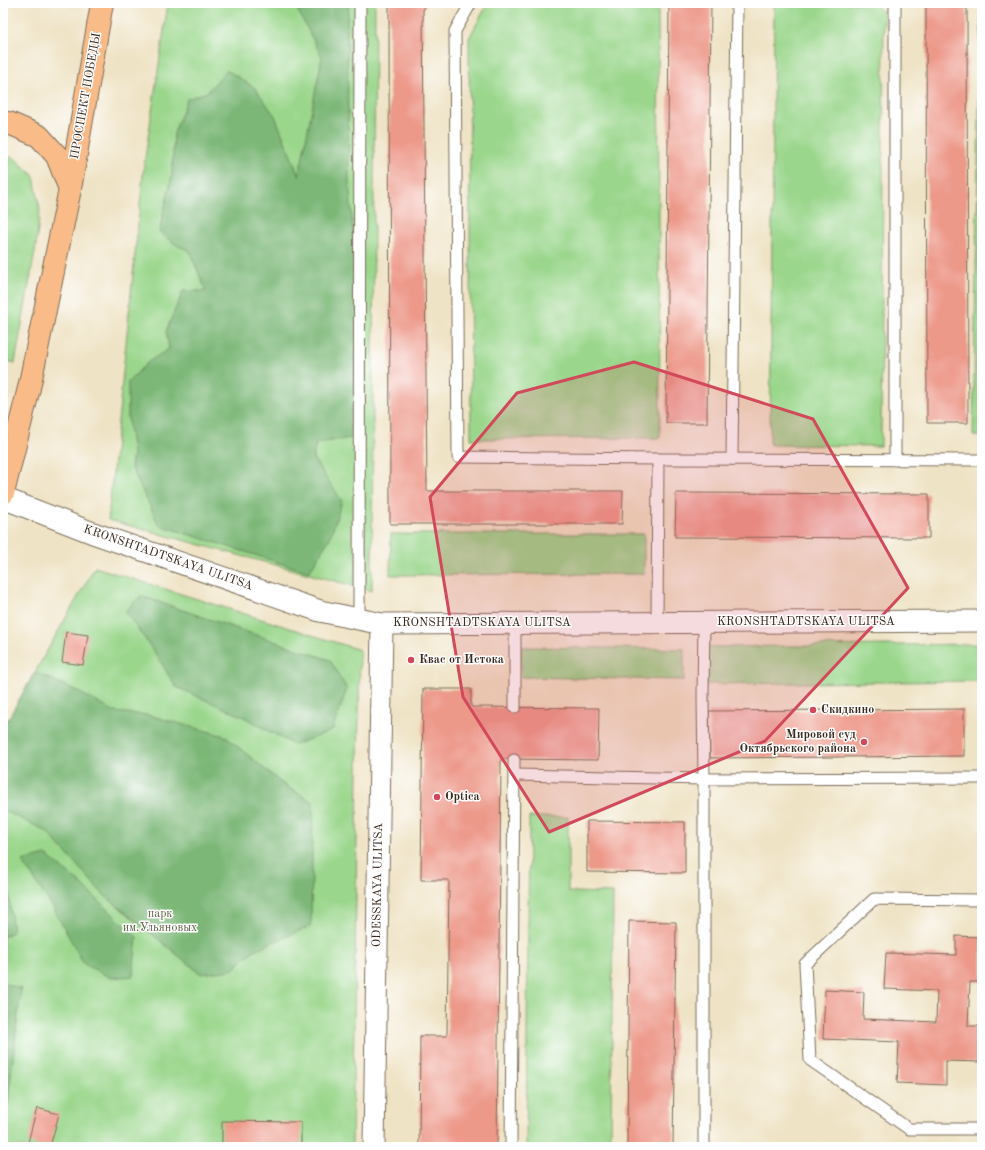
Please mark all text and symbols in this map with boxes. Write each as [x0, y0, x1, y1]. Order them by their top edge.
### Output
street label: ПРОСПЕКТ ПОБЕДЫ [69, 32, 103, 160]
street label: KRONSHTADTSKAYA ULITSA [82, 523, 254, 593]
street label: KRONSHTADTSKAYA ULITSA [717, 616, 895, 628]
street label: KRONSHTADTSKAYA ULITSA [393, 617, 571, 629]
place label: Квас от Истока [419, 654, 504, 666]
marker: Квас от Истока [406, 655, 416, 665]
place label: Скидкино [821, 704, 874, 716]
marker: Скидкино [808, 705, 818, 715]
place label: Мировой суд Октябрьского района [740, 729, 856, 755]
marker: Мировой суд Октябрьского района [859, 737, 869, 747]
place label: Optica [445, 791, 480, 803]
marker: Optica [432, 792, 442, 802]
street label: ODESSKAYA ULITSA [371, 823, 385, 947]
park label: парк им.Ульяновых [123, 908, 197, 934]

